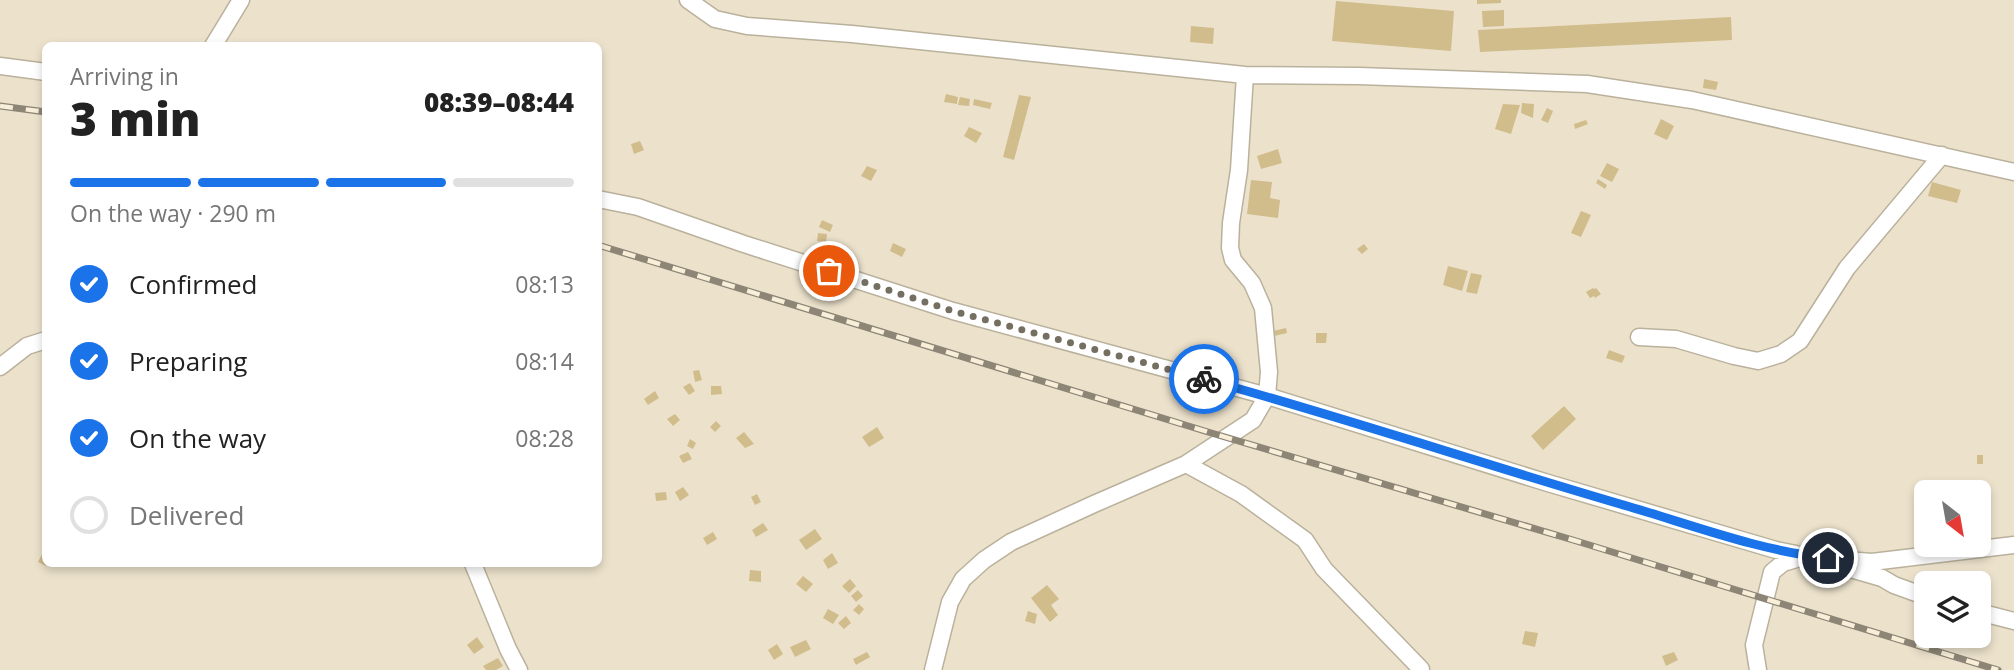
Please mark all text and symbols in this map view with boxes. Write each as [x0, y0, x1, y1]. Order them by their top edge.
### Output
text: Arriving in [70, 60, 179, 92]
text: 08:39–08:44 [424, 84, 574, 120]
text: 3 min [70, 87, 201, 149]
text: On the way · 290 m [70, 197, 276, 229]
pin [799, 241, 859, 301]
icon: bag [810, 252, 848, 290]
icon: check [70, 265, 108, 303]
text: Confirmed [129, 266, 257, 302]
text: 08:13 [515, 268, 574, 300]
icon: check [70, 342, 108, 380]
text: Preparing [129, 343, 247, 379]
courier [1169, 344, 1239, 414]
text: 08:14 [515, 345, 574, 377]
icon: bike [1185, 360, 1223, 398]
icon: check [70, 419, 108, 457]
text: On the way [129, 420, 266, 456]
text: 08:28 [515, 422, 574, 454]
north arrow [1914, 480, 1992, 556]
map controls [1914, 480, 1991, 648]
text: Delivered [129, 497, 244, 533]
pin [1798, 528, 1858, 588]
icon: home [1809, 539, 1847, 577]
button: layers [1914, 571, 1991, 648]

